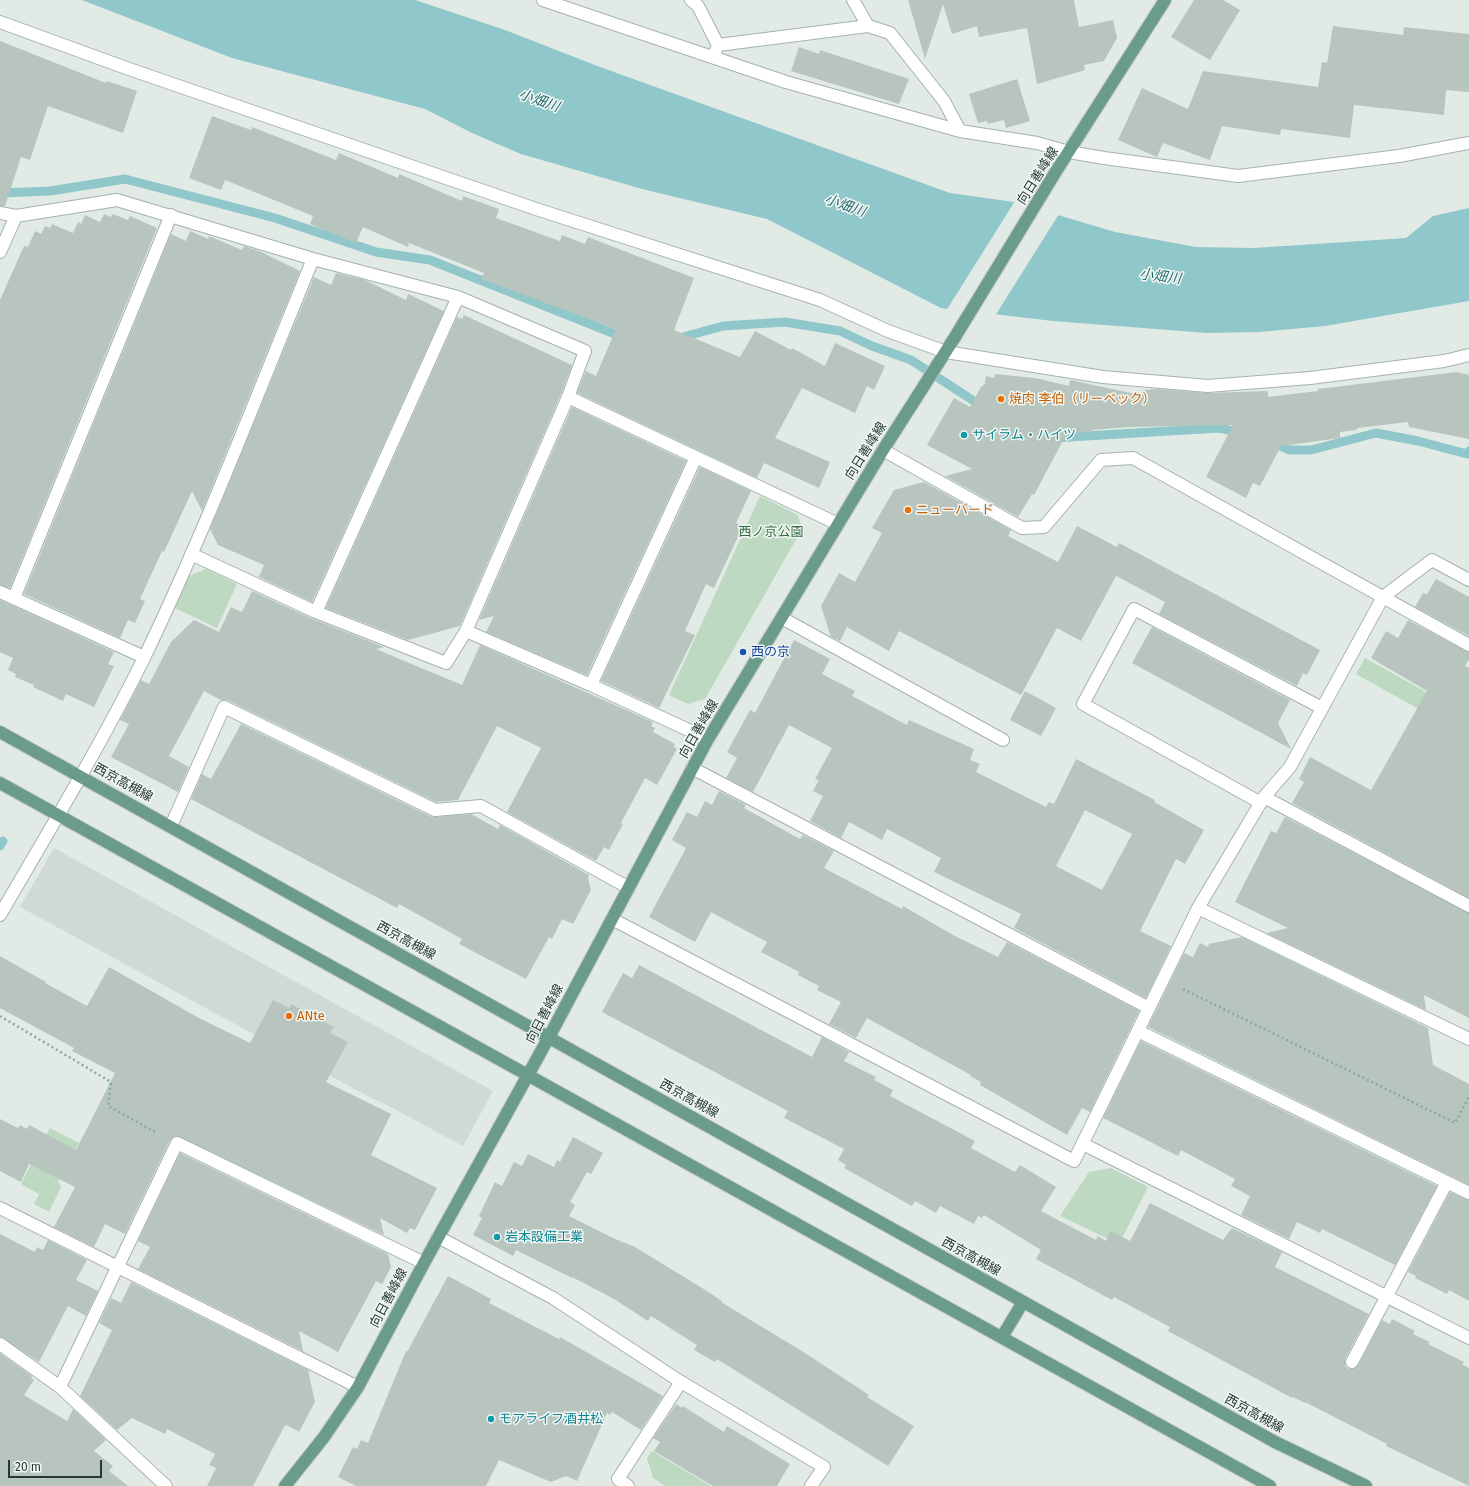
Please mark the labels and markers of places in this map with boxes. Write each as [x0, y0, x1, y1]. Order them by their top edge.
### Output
place label: 焼肉 李伯（リーベック） [1009, 391, 1155, 407]
marker: 焼肉 李伯（リーベック） [996, 394, 1006, 404]
place label: サイラム・ハイツ [972, 427, 1076, 443]
marker: サイラム・ハイツ [959, 430, 969, 440]
place label: ニューバード [916, 502, 994, 518]
marker: ニューバード [903, 505, 913, 515]
place label: 西の京 [751, 644, 790, 660]
marker: 西の京 [738, 647, 748, 657]
place label: ANte [297, 1008, 325, 1024]
marker: ANte [284, 1011, 294, 1021]
place label: 岩本設備工業 [505, 1229, 583, 1245]
marker: 岩本設備工業 [492, 1232, 502, 1242]
place label: モアライフ酒井松 [499, 1411, 603, 1427]
marker: モアライフ酒井松 [486, 1414, 496, 1424]

